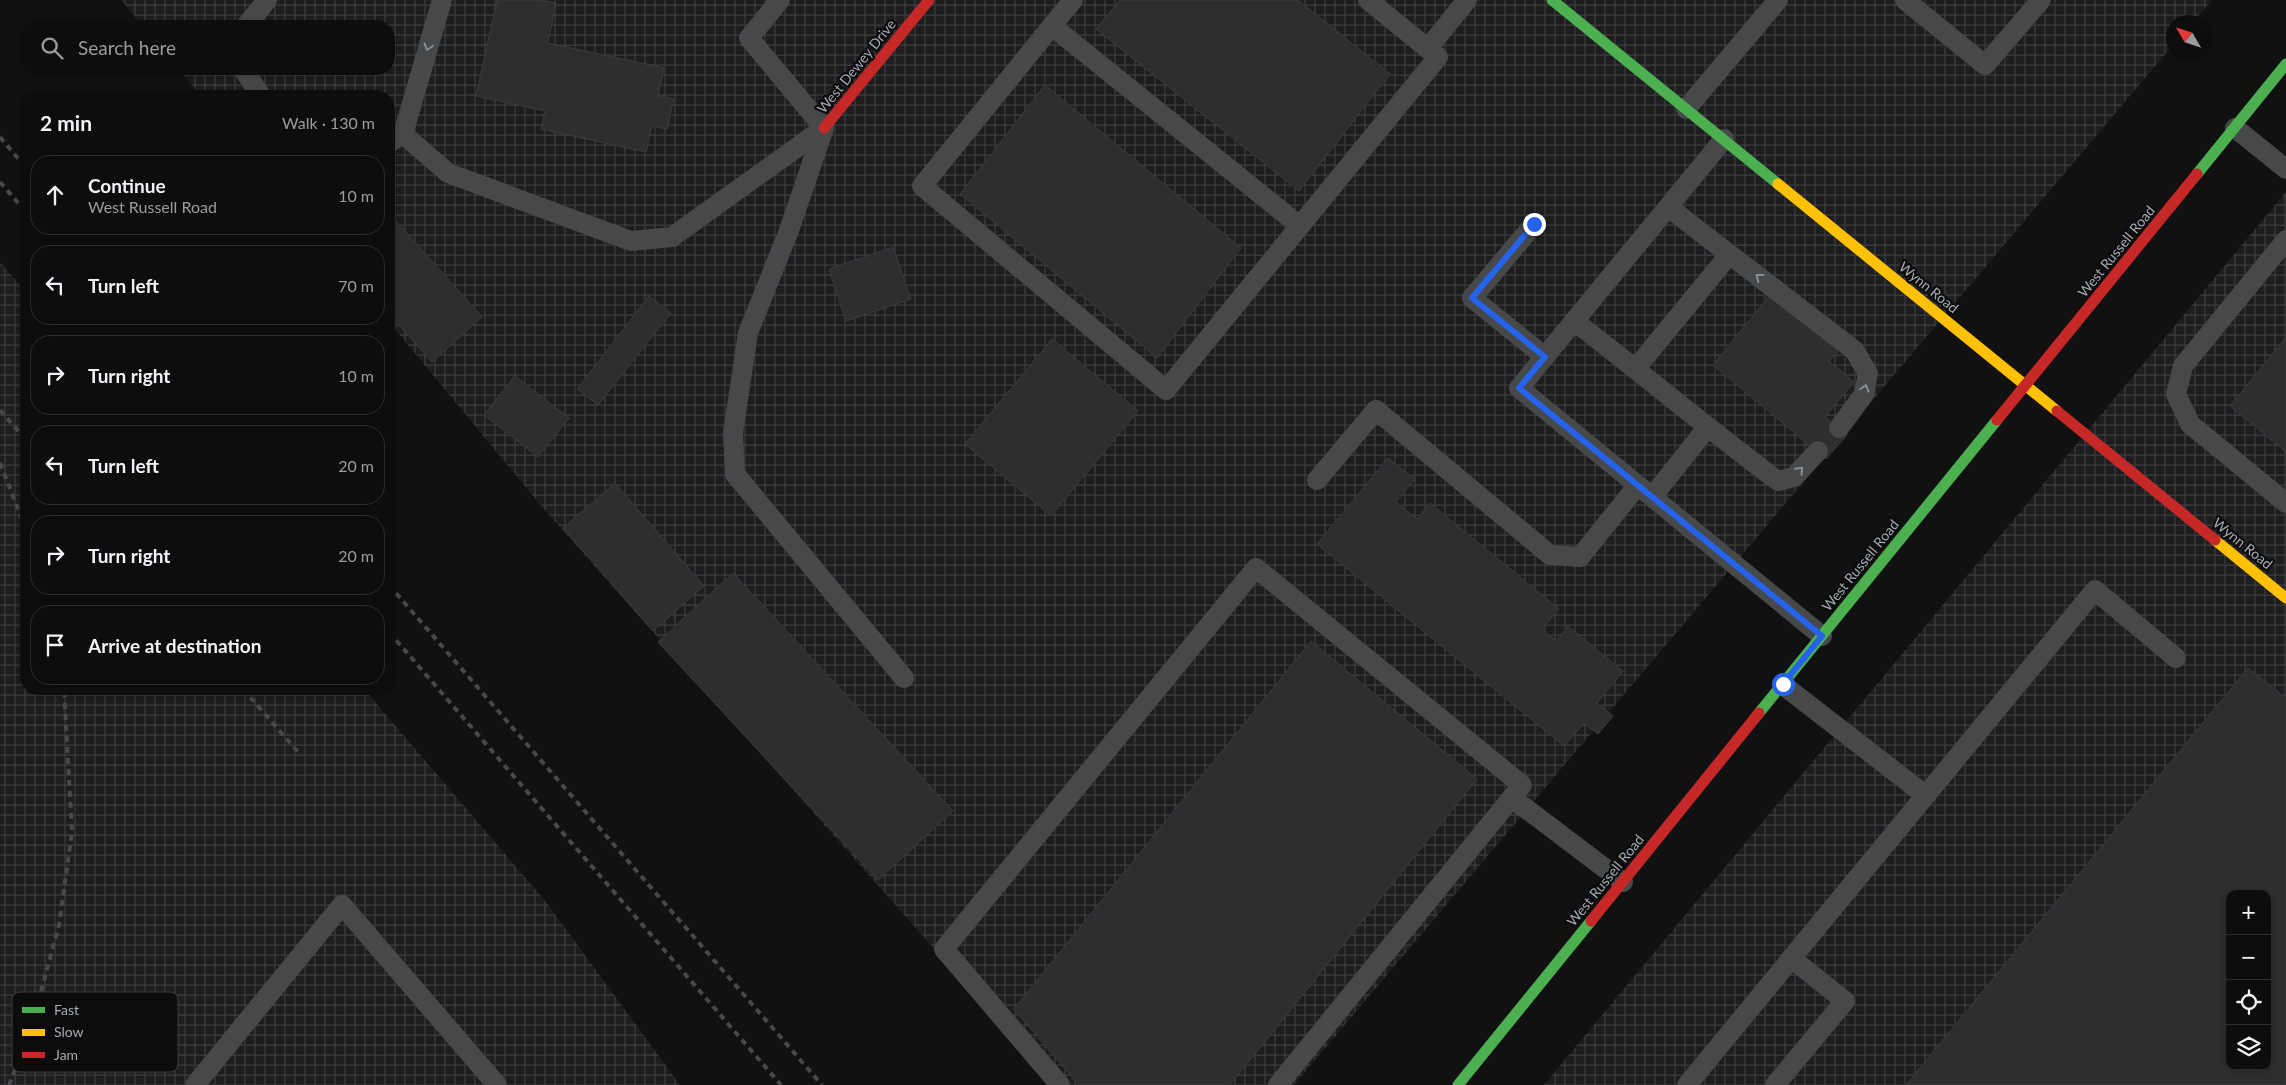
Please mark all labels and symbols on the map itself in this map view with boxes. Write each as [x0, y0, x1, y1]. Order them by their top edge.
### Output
north arrow [2166, 15, 2211, 60]
street label: West Dewey Drive [813, 16, 899, 116]
one-way arrow [424, 42, 434, 50]
street label: West Russell Road [2074, 202, 2158, 300]
route end [1523, 213, 1546, 236]
street label: Wynn Road [1896, 258, 1962, 316]
one-way arrow [1755, 274, 1765, 283]
one-way arrow [1859, 384, 1869, 393]
one-way arrow [1794, 467, 1803, 476]
street label: Wynn Road [2210, 514, 2276, 572]
street label: West Russell Road [1818, 516, 1902, 614]
route start [1772, 673, 1795, 696]
street label: West Russell Road [1563, 831, 1647, 929]
legend [12, 992, 178, 1072]
text: Fast [54, 1001, 79, 1018]
text: Slow [54, 1023, 84, 1040]
text: Jam [54, 1046, 78, 1063]

